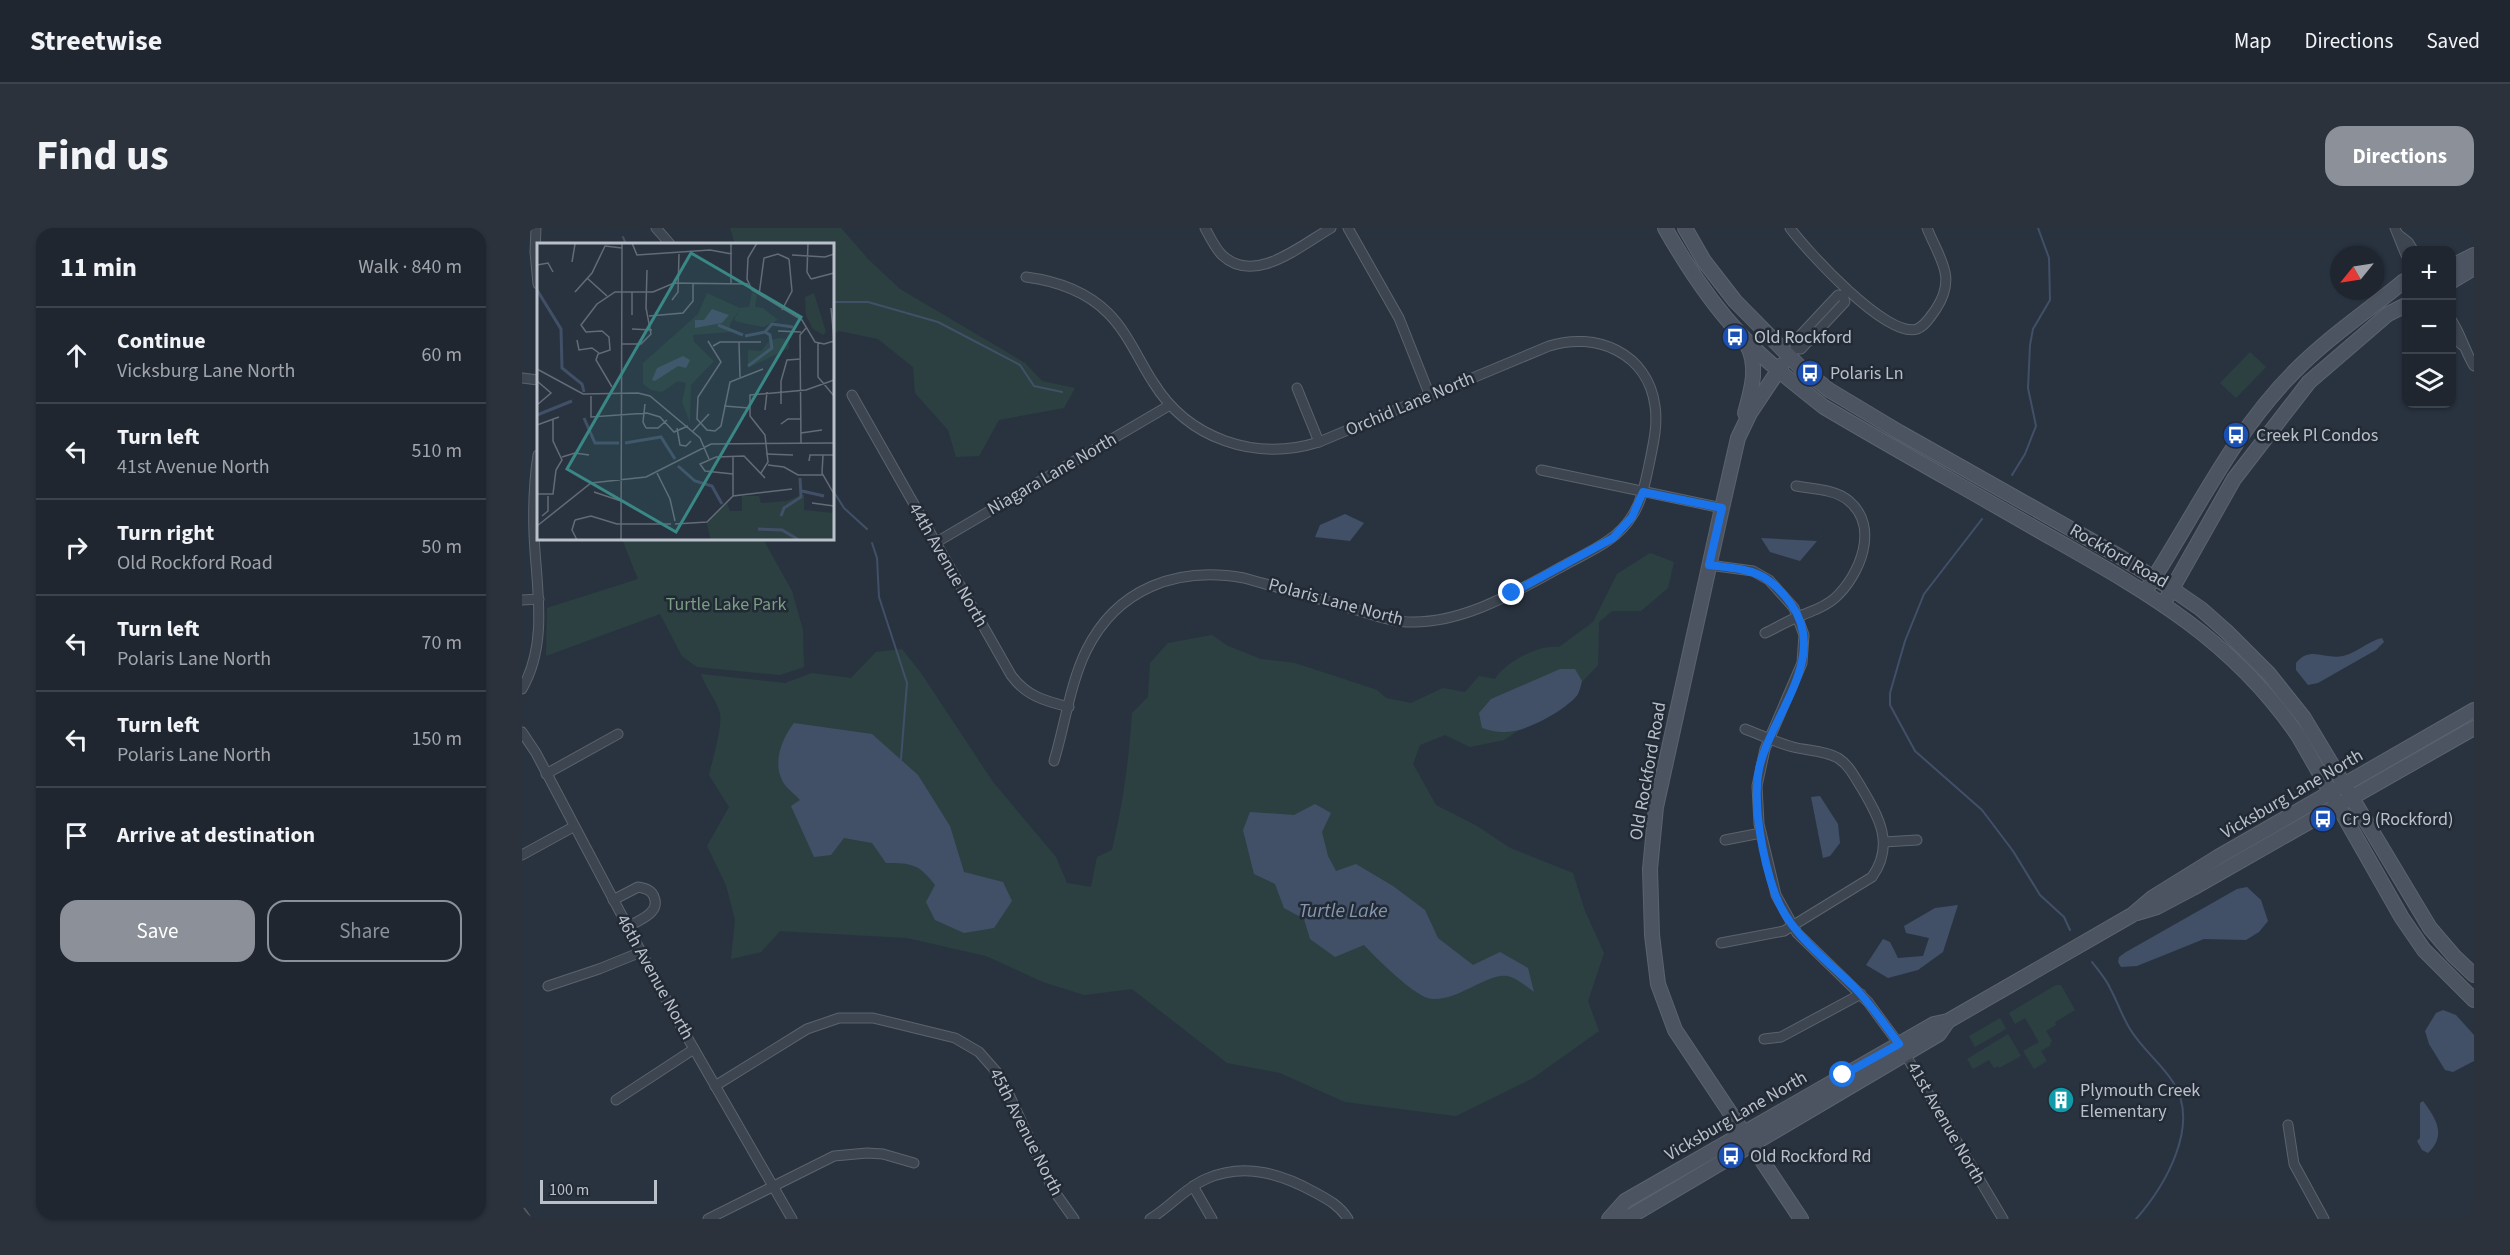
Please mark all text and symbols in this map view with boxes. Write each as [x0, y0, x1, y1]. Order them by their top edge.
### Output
text: Streetwise [30, 21, 162, 61]
text: Map [2234, 26, 2272, 56]
text: Directions [2305, 26, 2393, 56]
text: Saved [2426, 26, 2480, 56]
text: Find us [36, 126, 169, 186]
button: Directions [2325, 126, 2474, 186]
inset map [537, 243, 834, 540]
north arrow [2330, 246, 2384, 300]
map controls [2402, 246, 2456, 408]
button: + [2402, 246, 2456, 300]
text: 11 min [60, 249, 137, 286]
text: Walk · 840 m [358, 253, 462, 281]
button: − [2402, 300, 2456, 354]
bus stop icon: Old Rockford [1720, 322, 1750, 352]
text: Continue [117, 325, 206, 357]
place label: Old Rockford [1754, 325, 1852, 350]
icon: ahead [60, 339, 93, 372]
text: 60 m [422, 341, 462, 369]
button: layers [2402, 354, 2456, 408]
text: Vicksburg Lane North [117, 357, 295, 385]
bus stop icon: Polaris Ln [1795, 358, 1825, 388]
place label: Polaris Ln [1830, 361, 1904, 386]
street label: Orchid Lane North [1342, 366, 1478, 442]
bus stop icon: Creek Pl Condos [2221, 420, 2251, 450]
text: Turn left [117, 421, 199, 453]
place label: Creek Pl Condos [2256, 423, 2378, 448]
street label: Niagara Lane North [983, 427, 1121, 521]
icon: left [60, 435, 93, 468]
text: 510 m [412, 437, 462, 465]
text: 41st Avenue North [117, 453, 270, 481]
street label: 44th Avenue North [902, 498, 994, 632]
text: Turn right [117, 517, 214, 549]
street label: Rockford Road [2065, 518, 2173, 594]
icon: right [60, 531, 93, 564]
text: 50 m [422, 533, 462, 561]
text: Old Rockford Road [117, 549, 273, 577]
street label: Polaris Lane North [1266, 572, 1406, 632]
route end [1498, 579, 1524, 605]
park label: Turtle Lake Park [666, 592, 786, 617]
text: Turn left [117, 613, 199, 645]
icon: left [60, 627, 93, 660]
text: 70 m [422, 629, 462, 657]
text: Polaris Lane North [117, 645, 271, 673]
street label: Old Rockford Road [1624, 700, 1672, 842]
text: Turn left [117, 709, 199, 741]
icon: left [60, 723, 93, 756]
text: 150 m [412, 725, 462, 753]
text: Polaris Lane North [117, 741, 271, 769]
street label: Vicksburg Lane North [2216, 743, 2368, 845]
bus stop icon: Cr 9 (Rockford) [2308, 804, 2338, 834]
place label: Cr 9 (Rockford) [2342, 807, 2453, 832]
icon: arrive [60, 819, 93, 852]
text: Arrive at destination [117, 819, 315, 851]
water label: Turtle Lake [1299, 897, 1387, 925]
button: Save [60, 900, 255, 962]
button: Share [267, 900, 462, 962]
street label: 46th Avenue North [610, 910, 700, 1044]
street label: 41st Avenue North [1901, 1057, 1991, 1189]
route start [1829, 1061, 1855, 1087]
street label: 45th Avenue North [983, 1064, 1069, 1200]
street label: Vicksburg Lane North [1660, 1065, 1812, 1167]
place label: Plymouth Creek Elementary [2080, 1078, 2200, 1124]
building icon: Plymouth Creek Elementary [2046, 1085, 2076, 1115]
bus stop icon: Old Rockford Rd [1716, 1141, 1746, 1171]
place label: Old Rockford Rd [1750, 1144, 1872, 1169]
scale bar [540, 1177, 657, 1204]
text: 100 m [549, 1179, 589, 1201]

